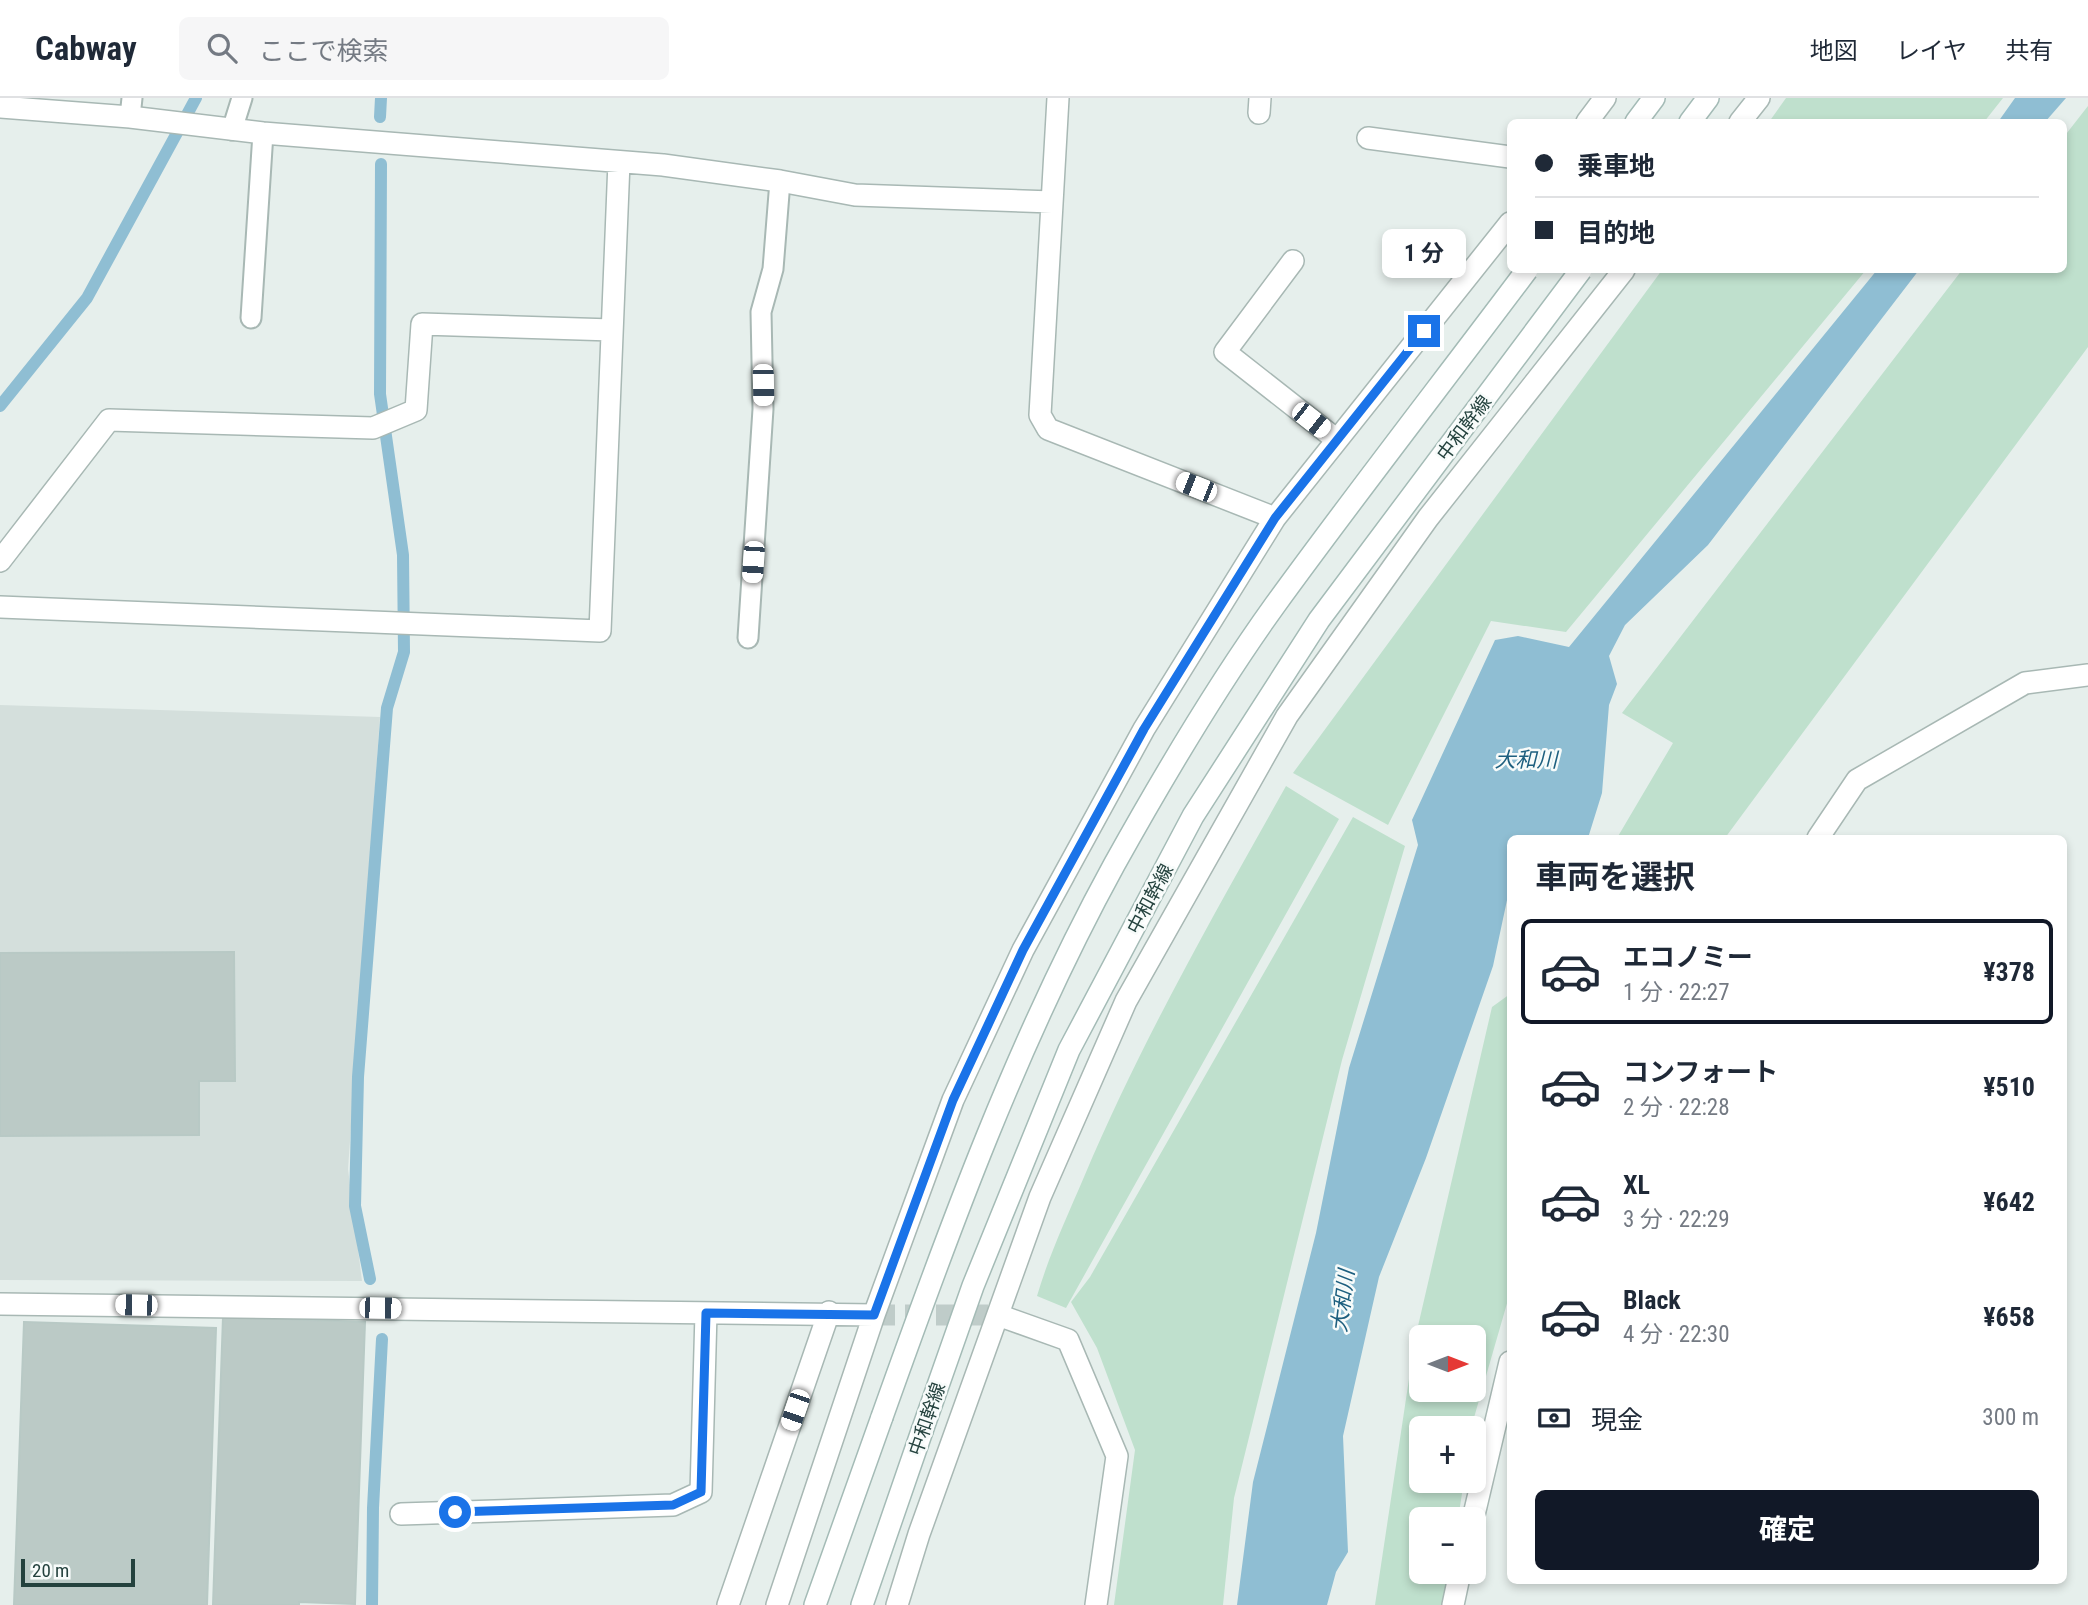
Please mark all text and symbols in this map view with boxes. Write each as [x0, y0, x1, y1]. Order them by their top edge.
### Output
search box [179, 17, 669, 80]
text: Cabway [35, 29, 137, 68]
icon: search [203, 29, 241, 67]
text: ここで検索 [259, 36, 389, 66]
text: 地図 [1810, 37, 1858, 65]
text: レイヤ [1896, 37, 1967, 65]
text: 共有 [2005, 37, 2053, 65]
text: 乗車地 [1577, 151, 1655, 181]
text: 目的地 [1577, 218, 1655, 248]
callout: 1 分 [1382, 230, 1466, 278]
text: 1 分 [1404, 240, 1444, 267]
route end [1408, 315, 1440, 347]
car [753, 364, 774, 406]
street label: 中和幹線 [1432, 391, 1496, 465]
car [1288, 399, 1335, 441]
car [1173, 469, 1220, 505]
car [742, 540, 765, 584]
water label: 大和川 [1495, 748, 1559, 772]
text: 車両を選択 [1535, 858, 1695, 896]
street label: 中和幹線 [1122, 860, 1178, 938]
icon: car [1539, 940, 1602, 1003]
text: エコノミー [1623, 942, 1753, 972]
text: ¥378 [1983, 957, 2035, 987]
text: 1 分 · 22:27 [1623, 979, 1730, 1006]
icon: car [1539, 1055, 1602, 1118]
text: コンフォート [1623, 1057, 1778, 1087]
text: ¥510 [1983, 1072, 2035, 1102]
text: 2 分 · 22:28 [1623, 1094, 1730, 1121]
icon: car [1539, 1170, 1602, 1233]
text: XL [1623, 1170, 1650, 1200]
text: ¥642 [1983, 1187, 2035, 1217]
text: 3 分 · 22:29 [1623, 1206, 1730, 1233]
water label: 大和川 [1327, 1266, 1359, 1334]
icon: car [1539, 1285, 1602, 1348]
text: Black [1623, 1285, 1681, 1315]
car [115, 1294, 158, 1316]
car [359, 1297, 402, 1319]
text: ¥658 [1983, 1302, 2035, 1332]
text: 4 分 · 22:30 [1623, 1321, 1730, 1348]
north arrow [1409, 1325, 1486, 1402]
map controls [1409, 1325, 1486, 1584]
street label: 中和幹線 [904, 1379, 950, 1459]
car [779, 1387, 812, 1433]
icon: cash [1535, 1399, 1573, 1437]
text: 300 m [1982, 1404, 2039, 1431]
text: 現金 [1591, 1405, 1643, 1435]
button: + [1409, 1416, 1486, 1493]
button: 確定 [1535, 1490, 2039, 1570]
route start [439, 1496, 471, 1528]
button: − [1409, 1507, 1486, 1584]
scale bar [21, 1556, 135, 1588]
text: 20 m [32, 1559, 69, 1582]

